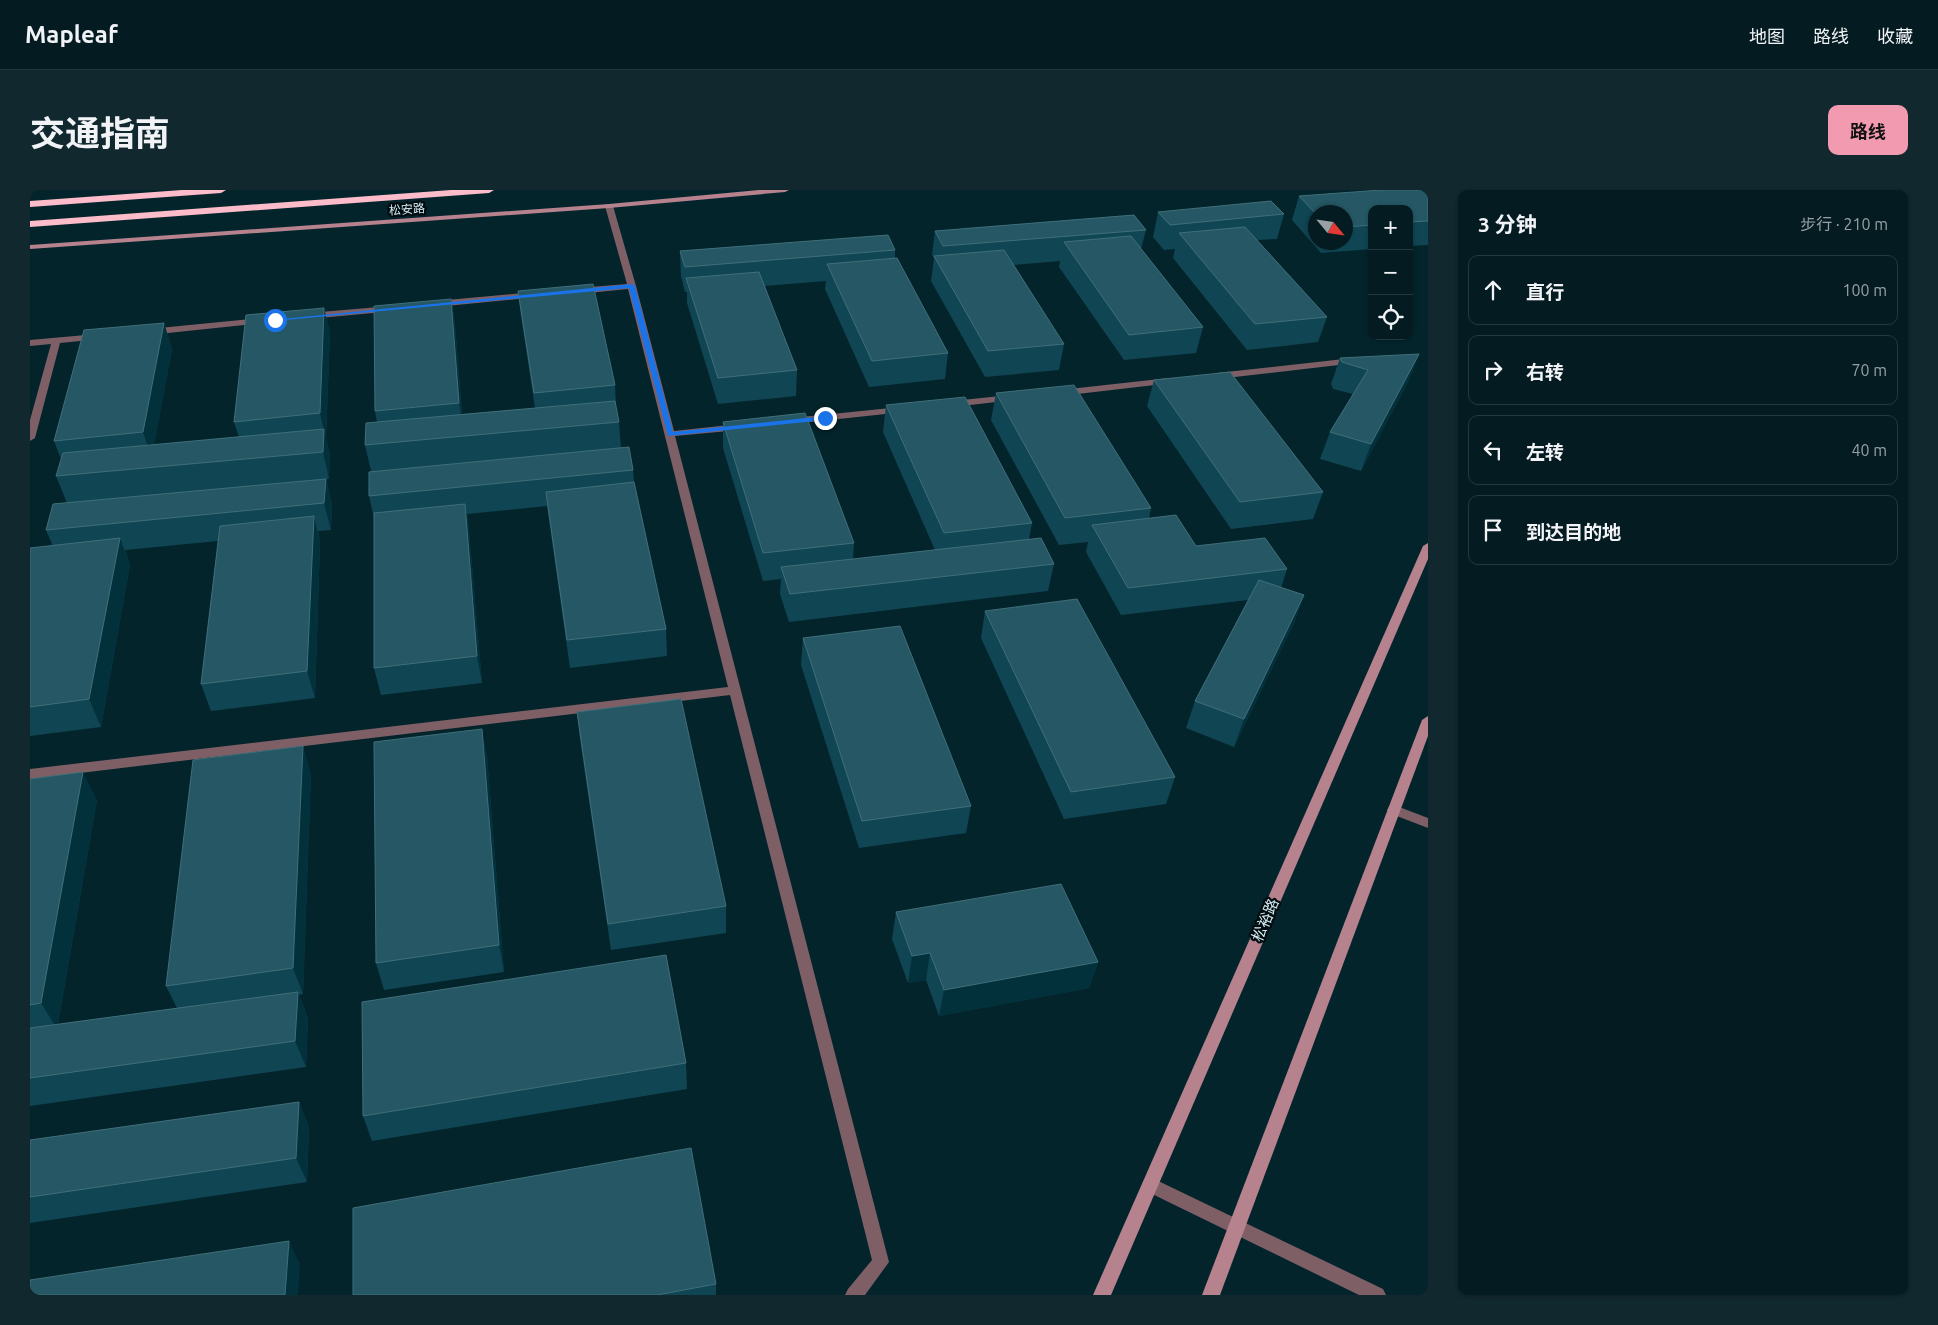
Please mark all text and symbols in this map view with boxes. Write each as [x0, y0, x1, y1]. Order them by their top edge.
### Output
text: Mapleaf [25, 21, 118, 48]
text: 地图 [1749, 26, 1785, 46]
text: 路线 [1813, 26, 1849, 46]
text: 收藏 [1877, 26, 1913, 46]
button: 路线 [1828, 105, 1908, 155]
text: 交通指南 [30, 113, 170, 153]
street label: 松安路 [389, 201, 425, 217]
north arrow [1308, 205, 1353, 250]
map controls [1368, 205, 1413, 340]
button: + [1368, 205, 1413, 250]
text: 3 分钟 [1478, 212, 1537, 236]
text: 步行 · 210 m [1800, 215, 1888, 233]
button: − [1368, 250, 1413, 295]
icon: ahead [1479, 276, 1507, 304]
text: 直行 [1526, 281, 1564, 303]
text: 100 m [1842, 281, 1887, 299]
button: locate [1368, 295, 1413, 340]
route start [264, 309, 287, 332]
icon: right [1479, 356, 1507, 384]
text: 右转 [1526, 361, 1564, 383]
text: 70 m [1851, 361, 1887, 379]
route end [814, 407, 837, 430]
icon: left [1479, 436, 1507, 464]
text: 左转 [1526, 441, 1564, 463]
text: 40 m [1851, 441, 1887, 459]
icon: arrive [1479, 516, 1507, 544]
text: 到达目的地 [1526, 521, 1621, 543]
street label: 松裕路 [1248, 896, 1282, 944]

